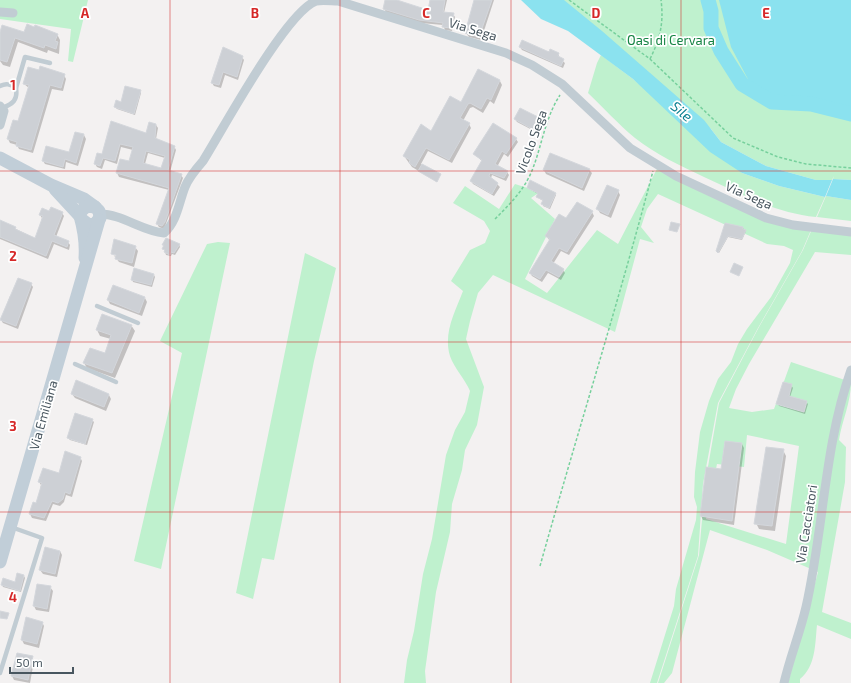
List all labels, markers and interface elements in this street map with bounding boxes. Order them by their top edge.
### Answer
text: A [81,5,90,21]
text: B [251,5,259,21]
text: C [422,5,430,21]
text: D [592,5,601,21]
text: E [762,5,770,21]
street label: Via Sega [447,14,499,44]
park label: Oasi di Cervara [627,32,715,48]
text: 1 [10,77,16,93]
water label: Sile [668,97,697,125]
street label: Vicolo Sega [512,108,550,176]
street label: Via Sega [723,178,775,212]
text: 2 [9,248,17,264]
street label: Via Emiliana [25,378,61,452]
text: 3 [9,418,17,434]
street label: Via Cacciatori [792,483,820,565]
text: 4 [9,589,17,605]
scale bar [10,649,73,675]
text: 50 m [16,655,43,669]

